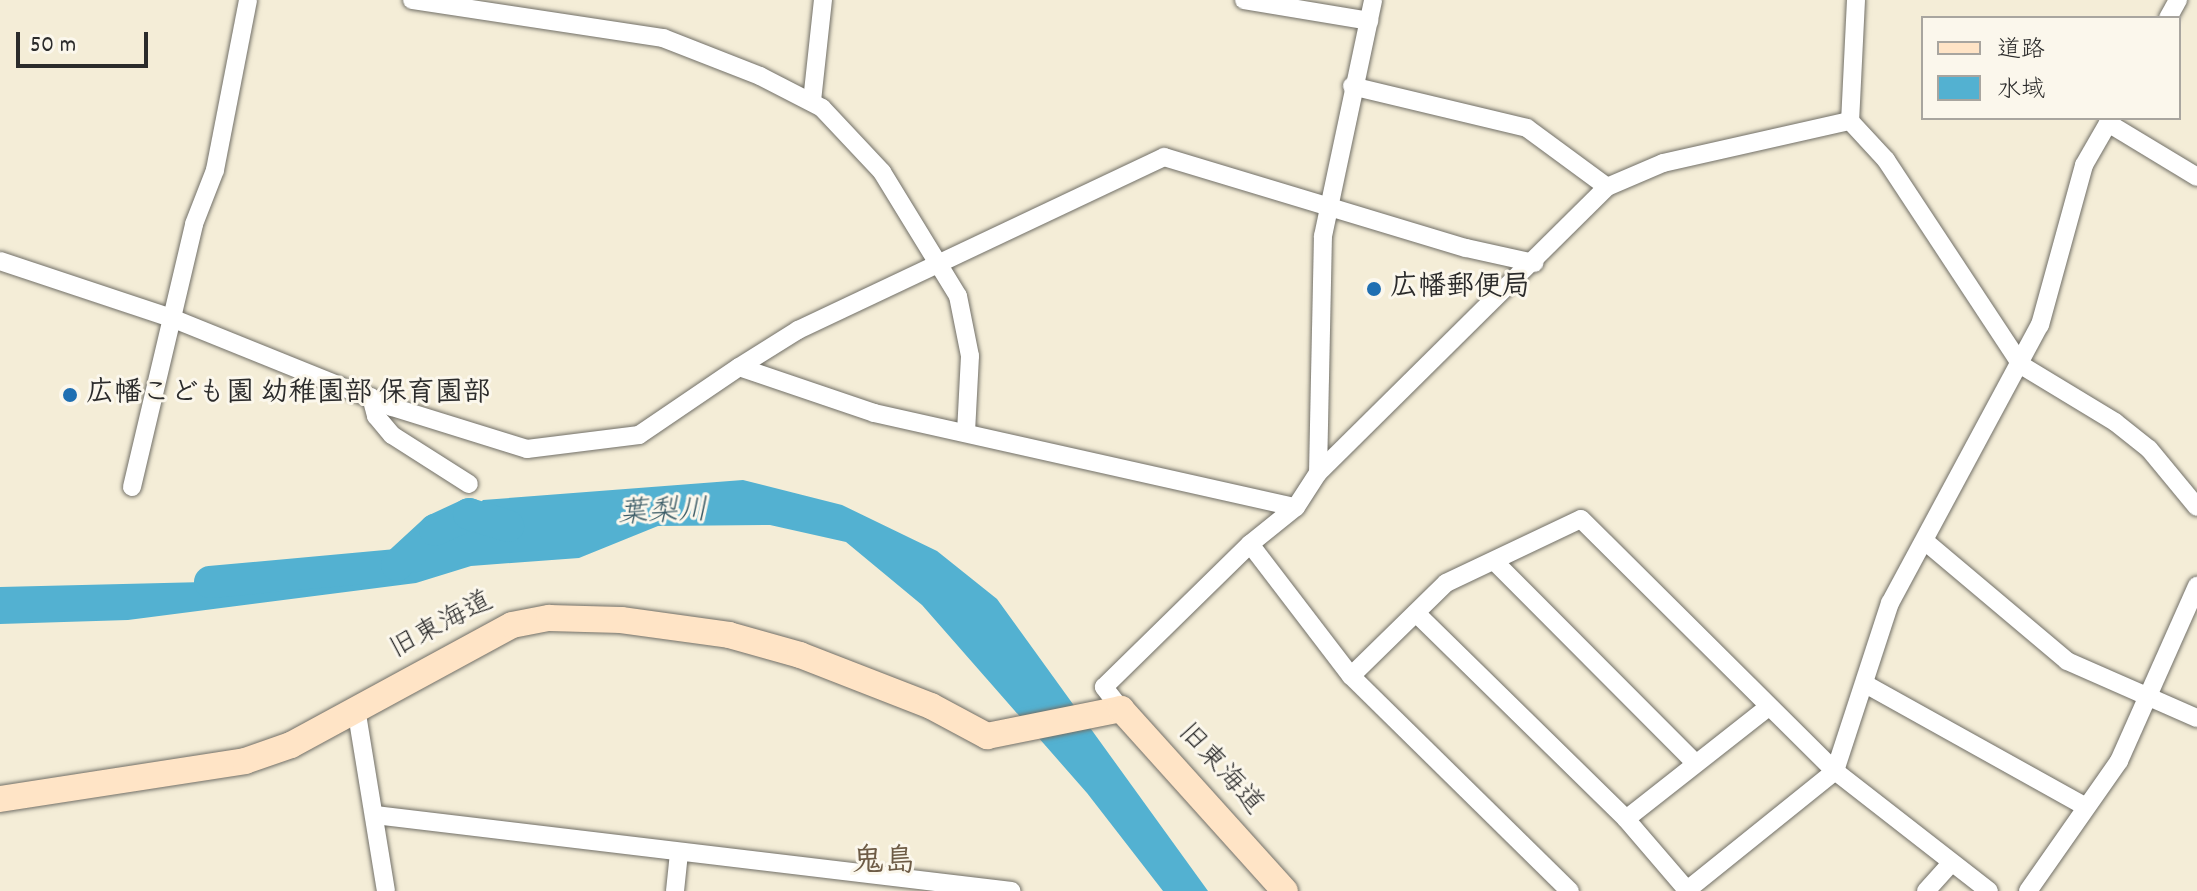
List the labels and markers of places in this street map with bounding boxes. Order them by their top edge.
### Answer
place label: 広幡郵便局 [1390,272,1530,306]
marker: 広幡郵便局 [1365,280,1383,298]
place label: 広幡こども園 幼稚園部 保育園部 [86,378,491,412]
marker: 広幡こども園 幼稚園部 保育園部 [61,386,79,404]

